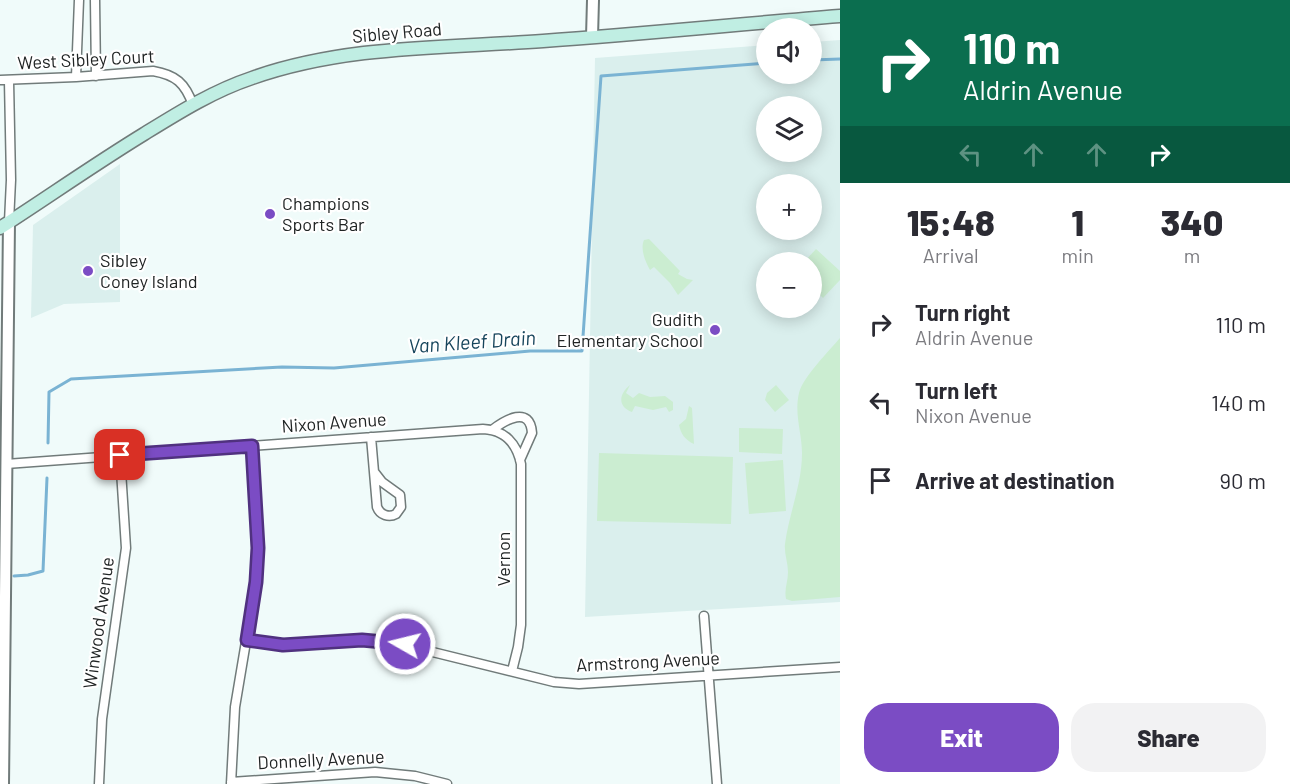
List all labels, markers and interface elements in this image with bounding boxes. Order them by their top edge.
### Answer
street label: Sibley Road [351,17,443,47]
map controls [756,18,822,318]
button: sound [756,18,822,84]
text: 110 m [963,22,1060,72]
icon: right [864,24,942,102]
street label: West Sibley Court [17,44,155,74]
text: Aldrin Avenue [963,73,1123,105]
button: layers [756,96,822,162]
icon: left [954,138,987,171]
icon: ahead [1017,138,1050,171]
icon: ahead [1080,138,1113,171]
icon: right [1143,138,1176,171]
button: + [756,174,822,240]
place label: Champions Sports Bar [282,192,369,235]
text: 15:48 [907,200,995,243]
text: 1 [1071,200,1084,243]
text: 340 [1161,200,1223,243]
marker: Champions Sports Bar [263,207,277,221]
text: Arrival [923,243,979,267]
text: min [1061,243,1094,267]
text: m [1184,243,1200,267]
place label: Sibley Coney Island [100,249,198,292]
button: − [756,252,822,318]
marker: Sibley Coney Island [81,264,95,278]
text: Turn right [915,299,1010,325]
place label: Gudith Elementary School [556,308,703,351]
icon: right [864,308,897,341]
text: 110 m [1216,311,1266,337]
marker: Gudith Elementary School [708,323,722,337]
water label: Van Kleef Drain [407,325,537,357]
text: Aldrin Avenue [915,325,1033,349]
text: Turn left [915,377,998,403]
icon: left [864,386,897,419]
text: 140 m [1211,389,1266,415]
text: Nixon Avenue [915,403,1032,427]
street label: Nixon Avenue [281,407,387,437]
pin [94,429,145,480]
icon: arrive [103,438,136,471]
icon: arrive [864,464,897,497]
text: Arrive at destination [915,467,1114,493]
text: 90 m [1220,467,1266,493]
street label: Vernon [492,532,514,586]
street label: Winwood Avenue [78,556,118,690]
position arrow [373,612,437,676]
street label: Armstrong Avenue [575,646,720,676]
button: Exit [864,703,1059,772]
button: Share [1071,703,1266,772]
street label: Donnelly Avenue [257,745,385,773]

